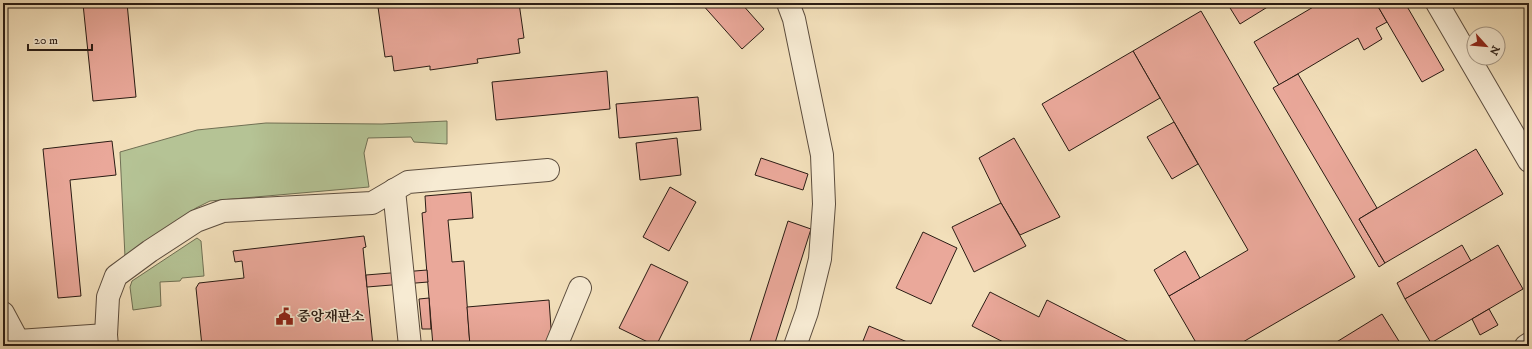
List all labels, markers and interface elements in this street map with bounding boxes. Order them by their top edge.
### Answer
scale bar [28,26,92,52]
north arrow [1466,26,1506,66]
text: 20 m [34,33,58,48]
text: N [1486,43,1502,57]
public building icon: 중앙재판소 [274,307,294,327]
place label: 중앙재판소 [297,308,365,326]

